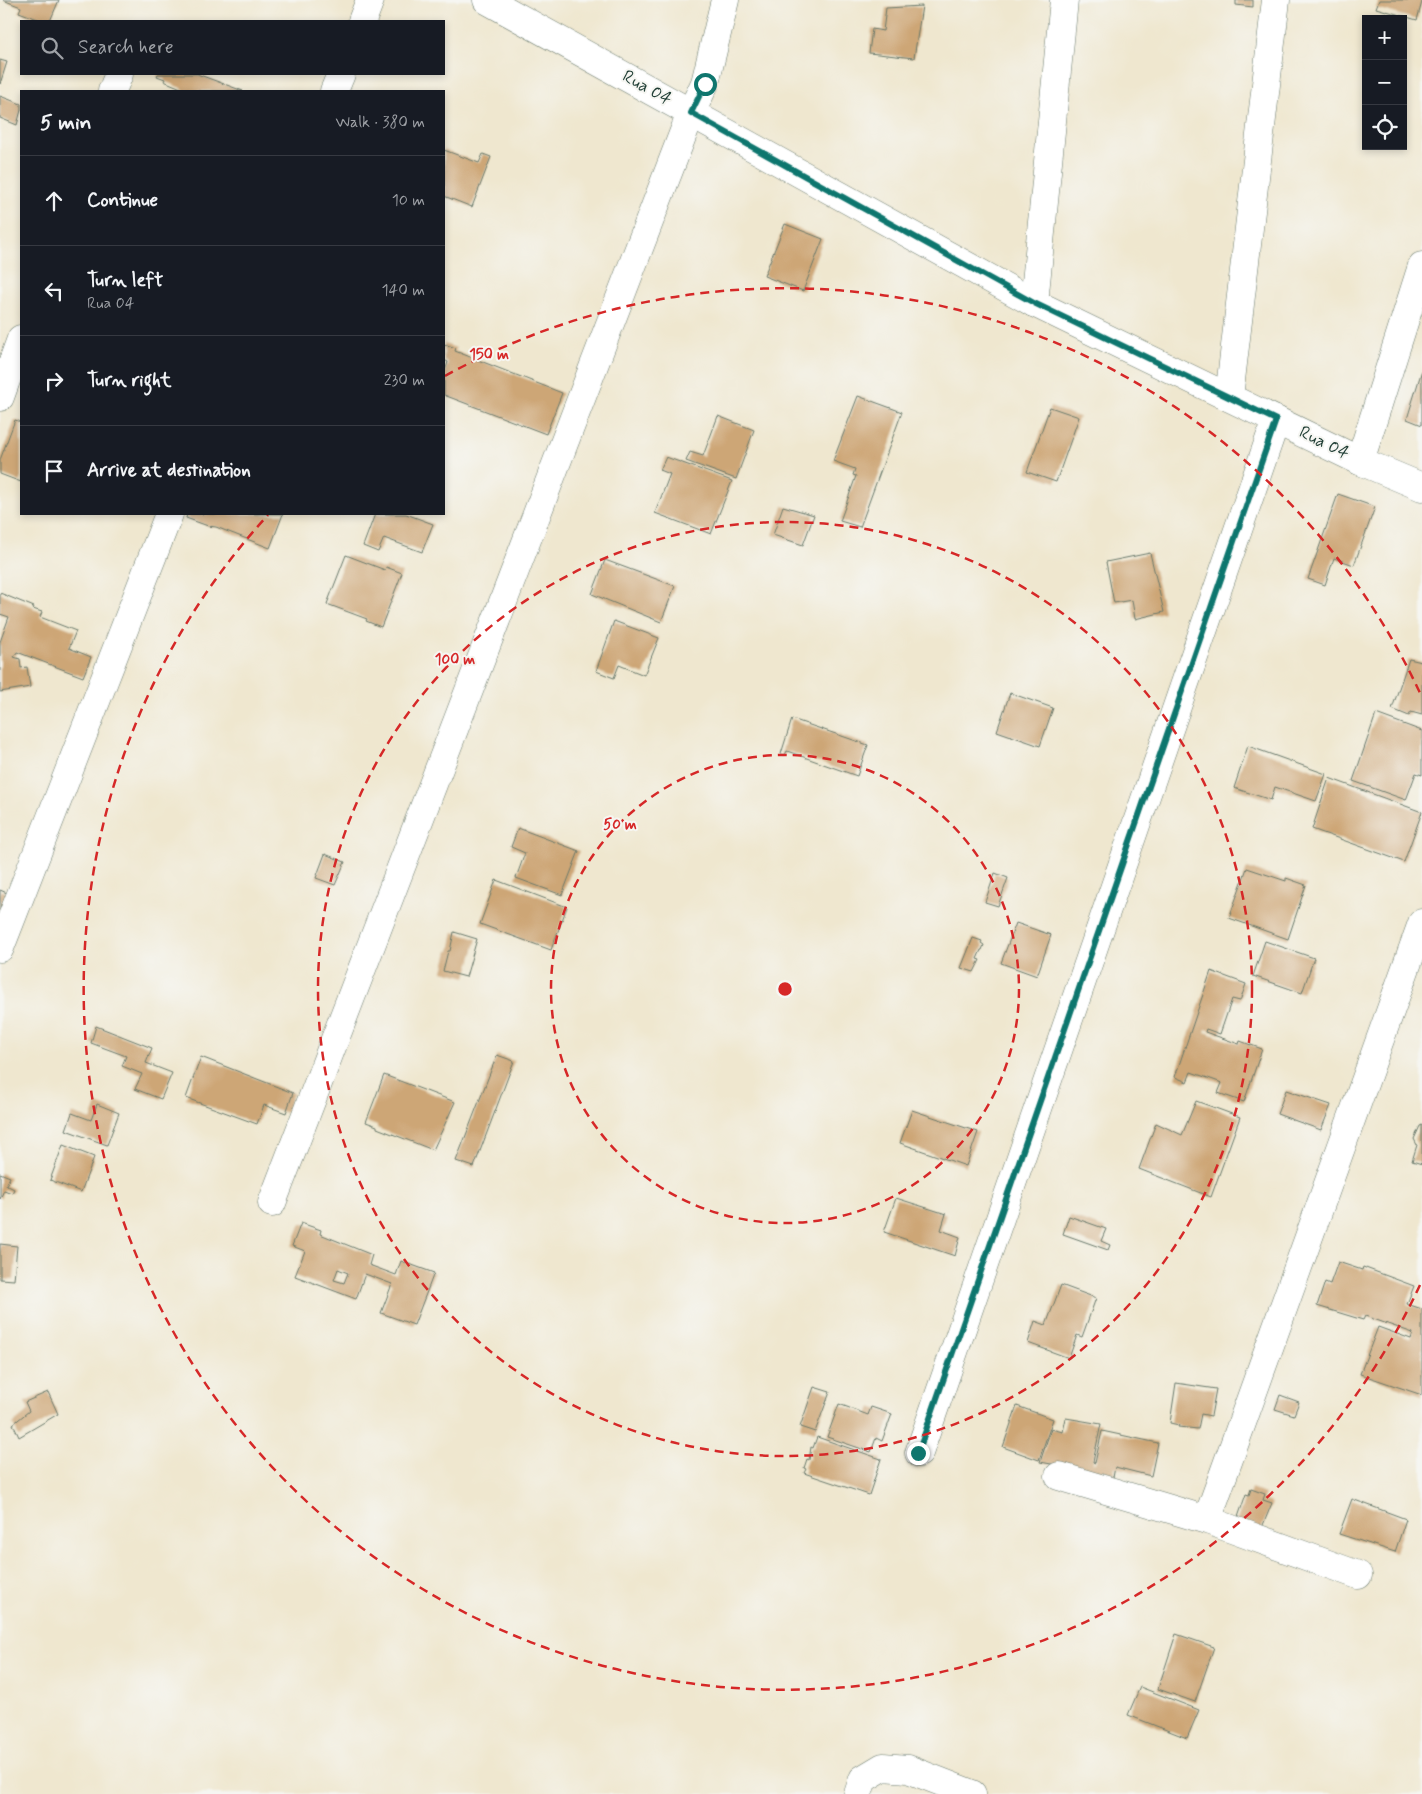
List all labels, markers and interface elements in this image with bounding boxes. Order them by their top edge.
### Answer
map controls [1362,15,1407,150]
button: + [1362,15,1407,60]
search box [20,20,445,75]
icon: search [38,34,66,62]
text: Search here [78,35,174,60]
button: − [1362,60,1407,105]
street label: Rua 04 [618,65,676,111]
route start [694,73,717,96]
button: locate [1362,105,1407,150]
text: 5 min [40,109,92,137]
text: Walk · 380 m [335,112,425,133]
icon: ahead [40,187,68,215]
text: Continue [87,188,158,213]
text: 10 m [392,190,425,211]
text: Turn left [87,268,163,293]
icon: left [40,277,68,305]
text: 140 m [381,280,425,301]
text: Rua 04 [87,293,134,314]
text: 150 m [469,345,509,365]
icon: right [40,367,68,395]
text: Turn right [87,368,171,393]
text: 230 m [384,370,425,391]
street label: Rua 04 [1295,421,1353,465]
icon: arrive [40,457,68,485]
text: Arrive at destination [87,458,251,483]
text: 100 m [435,650,475,670]
text: 50 m [603,815,637,835]
centre of rings [776,980,794,998]
route end [907,1442,930,1465]

